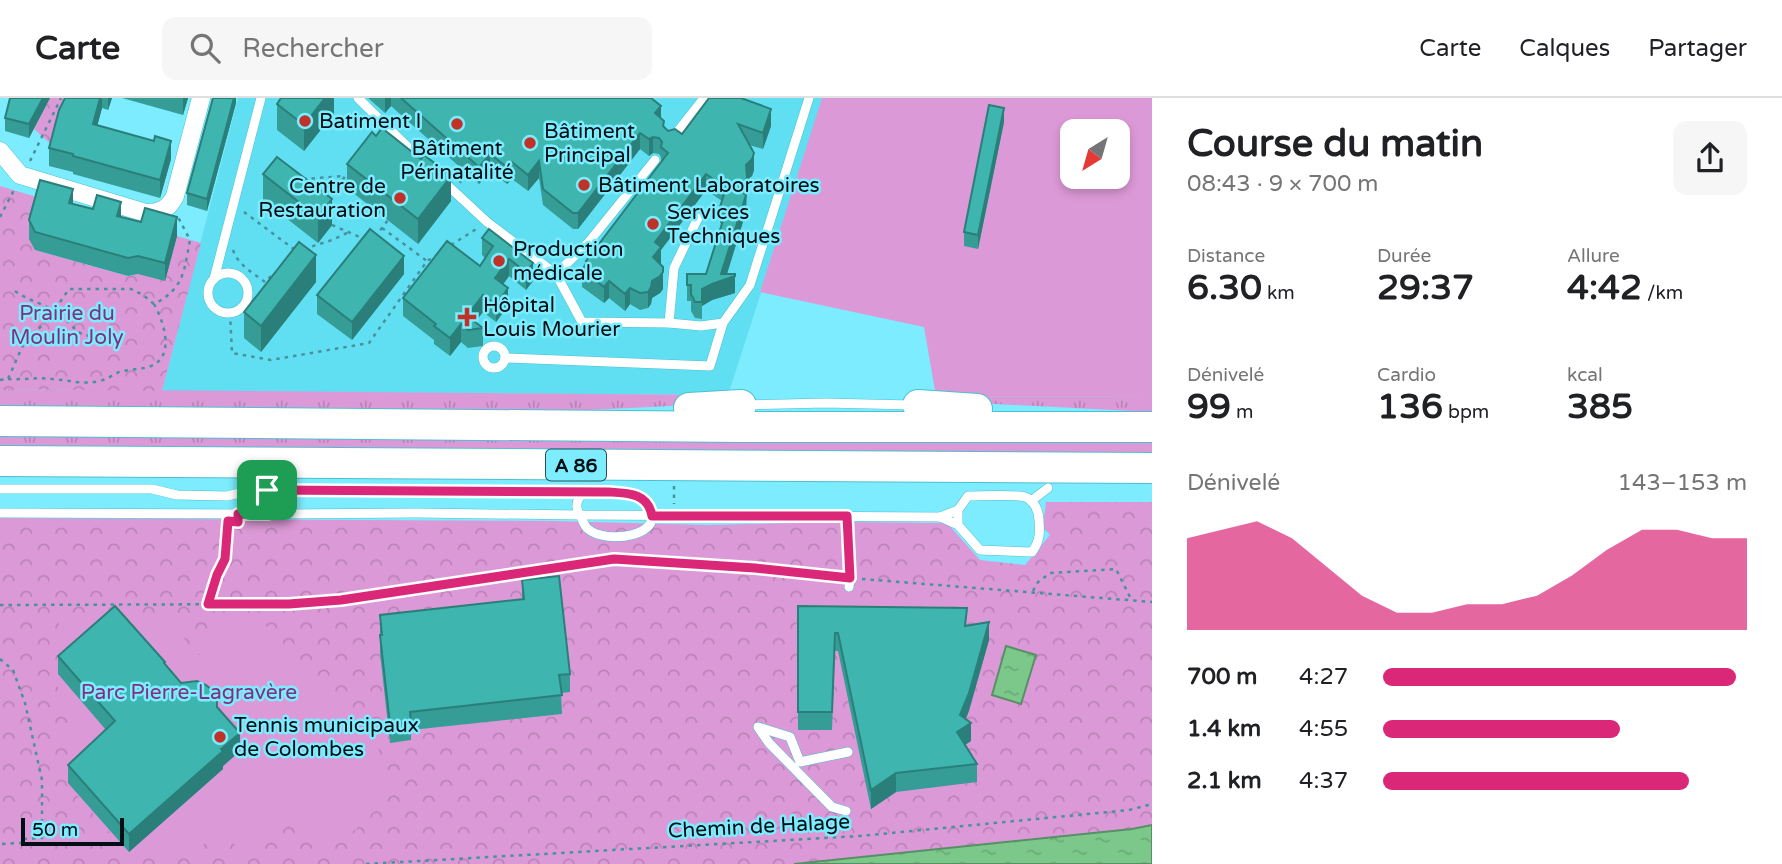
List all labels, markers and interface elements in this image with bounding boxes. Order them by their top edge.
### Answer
search box [162,17,652,80]
text: Carte [35,29,120,68]
icon: search [186,29,224,67]
text: Rechercher [242,33,384,64]
text: Carte [1419,34,1481,63]
text: Calques [1519,34,1610,63]
text: Partager [1648,34,1747,63]
place label: Batiment I [319,109,422,134]
marker: Batiment I [297,113,313,129]
marker: Bâtiment Périnatalité [449,116,465,132]
place label: Bâtiment Principal [544,119,635,168]
north arrow [1060,119,1130,189]
map controls [1060,119,1130,189]
text: Course du matin [1187,121,1483,167]
button: share [1673,121,1747,195]
marker: Bâtiment Principal [522,135,538,151]
place label: Bâtiment Périnatalité [400,136,514,185]
text: 08:43 · 9 × 700 m [1187,170,1378,198]
place label: Bâtiment Laboratoires [598,173,820,198]
place label: Centre de Restauration [258,174,386,223]
marker: Bâtiment Laboratoires [576,177,592,193]
marker: Centre de Restauration [392,190,408,206]
place label: Services Techniques [667,200,780,249]
marker: Services Techniques [645,216,661,232]
place label: Production médicale [513,237,623,286]
text: Distance [1187,245,1265,267]
text: Durée [1377,245,1431,267]
text: Allure [1567,245,1620,267]
marker: Production médicale [491,253,507,269]
text: 6.30 [1187,267,1262,309]
text: 29:37 [1377,267,1474,309]
text: 4:42 [1567,267,1642,309]
text: km [1262,282,1295,304]
text: /km [1642,282,1683,304]
place label: Hôpital Louis Mourier [483,293,620,342]
park label: Prairie du Moulin Joly [10,301,124,350]
marker: Hôpital Louis Mourier [457,307,477,327]
text: Dénivelé [1187,364,1264,386]
text: Cardio [1377,364,1436,386]
text: kcal [1567,364,1603,386]
text: 99 [1187,386,1231,428]
text: 136 [1377,386,1443,428]
text: 385 [1567,386,1633,428]
text: m [1231,401,1253,423]
text: bpm [1443,401,1489,423]
road number: A 86 [546,450,606,480]
pin [237,460,297,520]
text: Dénivelé [1187,469,1280,497]
text: 143–153 m [1618,469,1747,497]
icon: arrive [248,471,286,509]
text: 700 m [1187,663,1257,691]
text: 4:27 [1299,663,1348,691]
park label: Parc Pierre-Lagravère [81,680,297,705]
place label: Tennis municipaux de Colombes [234,713,419,762]
text: 1.4 km [1187,715,1261,743]
text: 4:55 [1299,715,1348,743]
marker: Tennis municipaux de Colombes [212,729,228,745]
text: 2.1 km [1187,767,1262,795]
text: 4:37 [1299,767,1348,795]
street label: Chemin de Halage [667,809,851,844]
scale bar [21,815,124,847]
text: 50 m [32,819,78,841]

